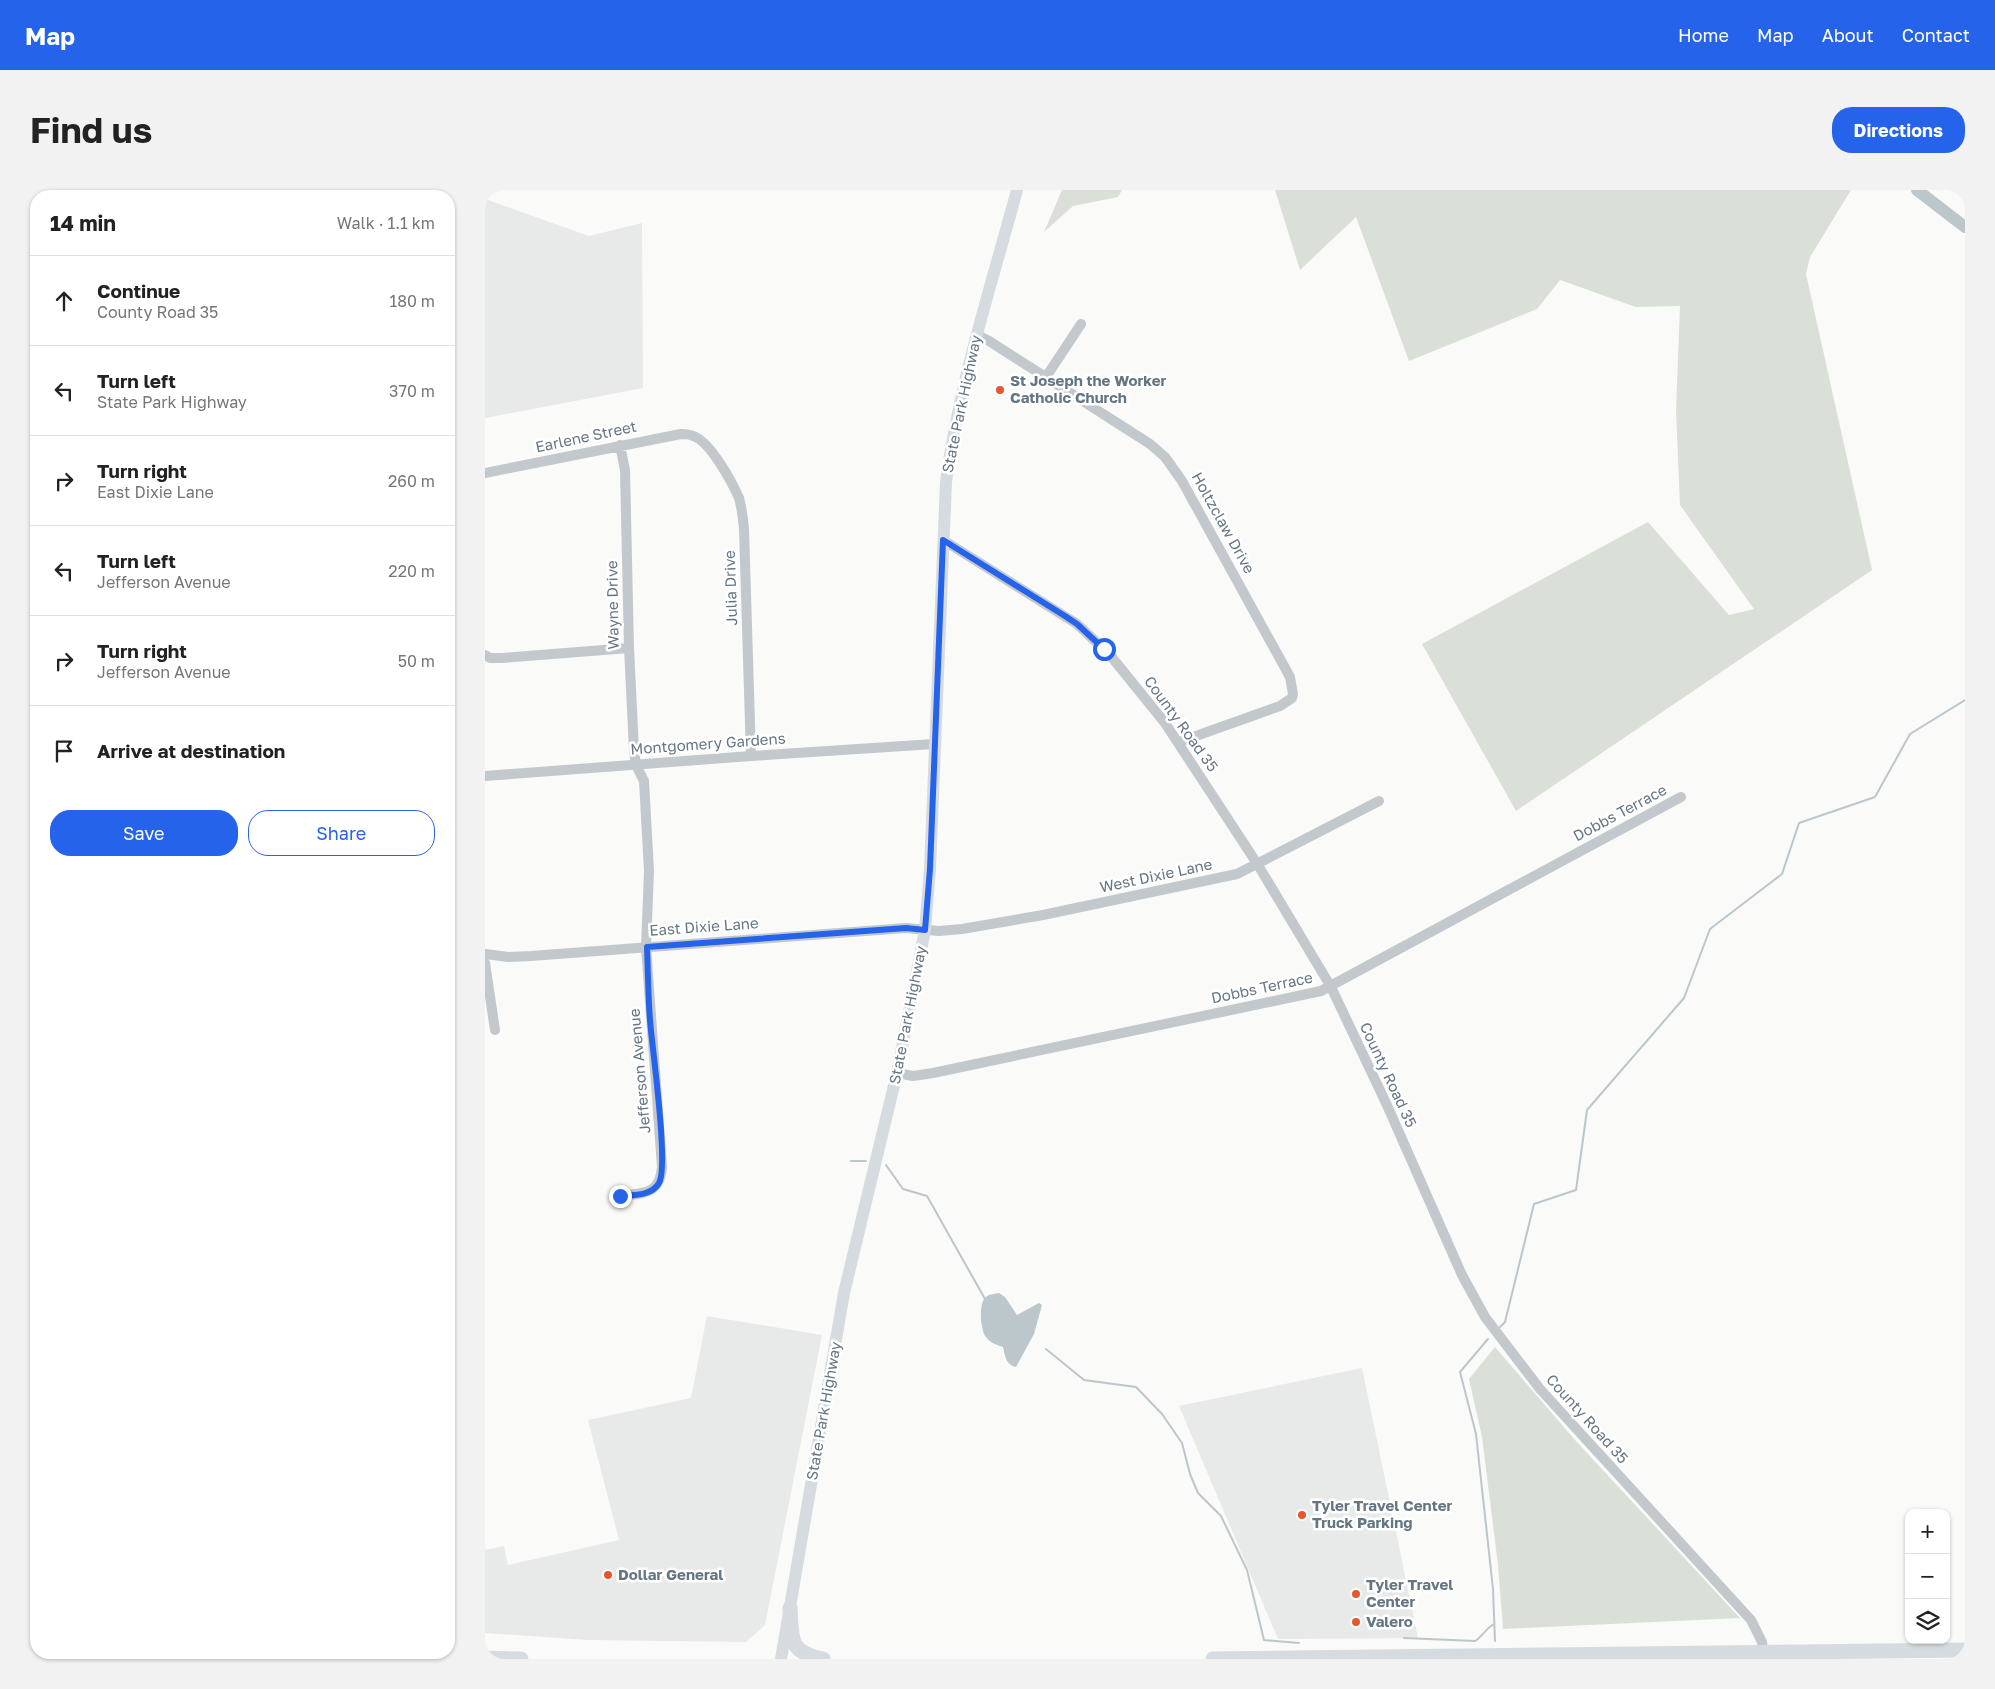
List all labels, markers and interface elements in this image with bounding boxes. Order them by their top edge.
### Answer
text: Map [25,21,75,50]
text: Home [1678,24,1729,46]
text: Map [1757,24,1794,46]
text: About [1822,24,1874,46]
text: Contact [1902,24,1970,46]
button: Directions [1832,107,1965,153]
text: Find us [30,109,152,151]
text: 14 min [50,210,116,236]
text: Walk · 1.1 km [337,213,435,233]
text: Continue [97,279,180,302]
icon: ahead [50,287,78,315]
text: 180 m [389,291,435,311]
text: County Road 35 [97,302,218,322]
street label: State Park Highway [938,333,985,474]
text: Turn left [97,369,176,392]
place label: St Joseph the Worker Catholic Church [1010,371,1167,406]
icon: left [50,377,78,405]
text: 370 m [389,381,435,401]
marker: St Joseph the Worker Catholic Church [994,384,1006,396]
text: State Park Highway [97,392,247,412]
street label: Earlene Street [534,417,638,456]
text: Turn right [97,459,187,482]
icon: right [50,467,78,495]
street label: Holtzclaw Drive [1189,469,1259,577]
text: 260 m [388,471,435,491]
text: East Dixie Lane [97,482,214,502]
text: Turn left [97,549,176,572]
street label: Julia Drive [720,550,740,626]
icon: left [50,557,78,585]
street label: Wayne Drive [602,560,622,650]
text: 220 m [388,561,435,581]
text: Jefferson Avenue [97,572,231,592]
route start [1093,638,1116,661]
text: Turn right [97,639,187,662]
icon: right [50,647,78,675]
text: 50 m [398,651,435,671]
text: Jefferson Avenue [97,662,231,682]
street label: County Road 35 [1141,672,1223,775]
street label: Montgomery Gardens [630,729,786,757]
icon: arrive [50,737,78,765]
text: Arrive at destination [97,739,285,762]
street label: Dobbs Terrace [1570,780,1670,844]
button: Save [50,810,238,856]
button: Share [248,810,435,856]
street label: West Dixie Lane [1098,854,1214,896]
street label: East Dixie Lane [649,913,759,939]
street label: State Park Highway [885,944,929,1085]
street label: Dobbs Terrace [1209,967,1314,1007]
street label: Jefferson Avenue [625,1008,653,1134]
street label: County Road 35 [1357,1019,1421,1130]
route end [609,1185,632,1208]
street label: State Park Highway [802,1340,844,1482]
street label: County Road 35 [1543,1370,1632,1467]
place label: Tyler Travel Center Truck Parking [1312,1496,1453,1531]
marker: Tyler Travel Center Truck Parking [1296,1509,1308,1521]
map controls [1905,1509,1950,1644]
button: + [1905,1509,1950,1554]
button: − [1905,1554,1950,1599]
place label: Dollar General [618,1565,723,1583]
marker: Dollar General [602,1569,614,1581]
place label: Tyler Travel Center [1366,1575,1453,1610]
marker: Tyler Travel Center [1350,1588,1362,1600]
button: layers [1905,1599,1950,1644]
place label: Valero [1366,1612,1413,1630]
marker: Valero [1350,1616,1362,1628]

